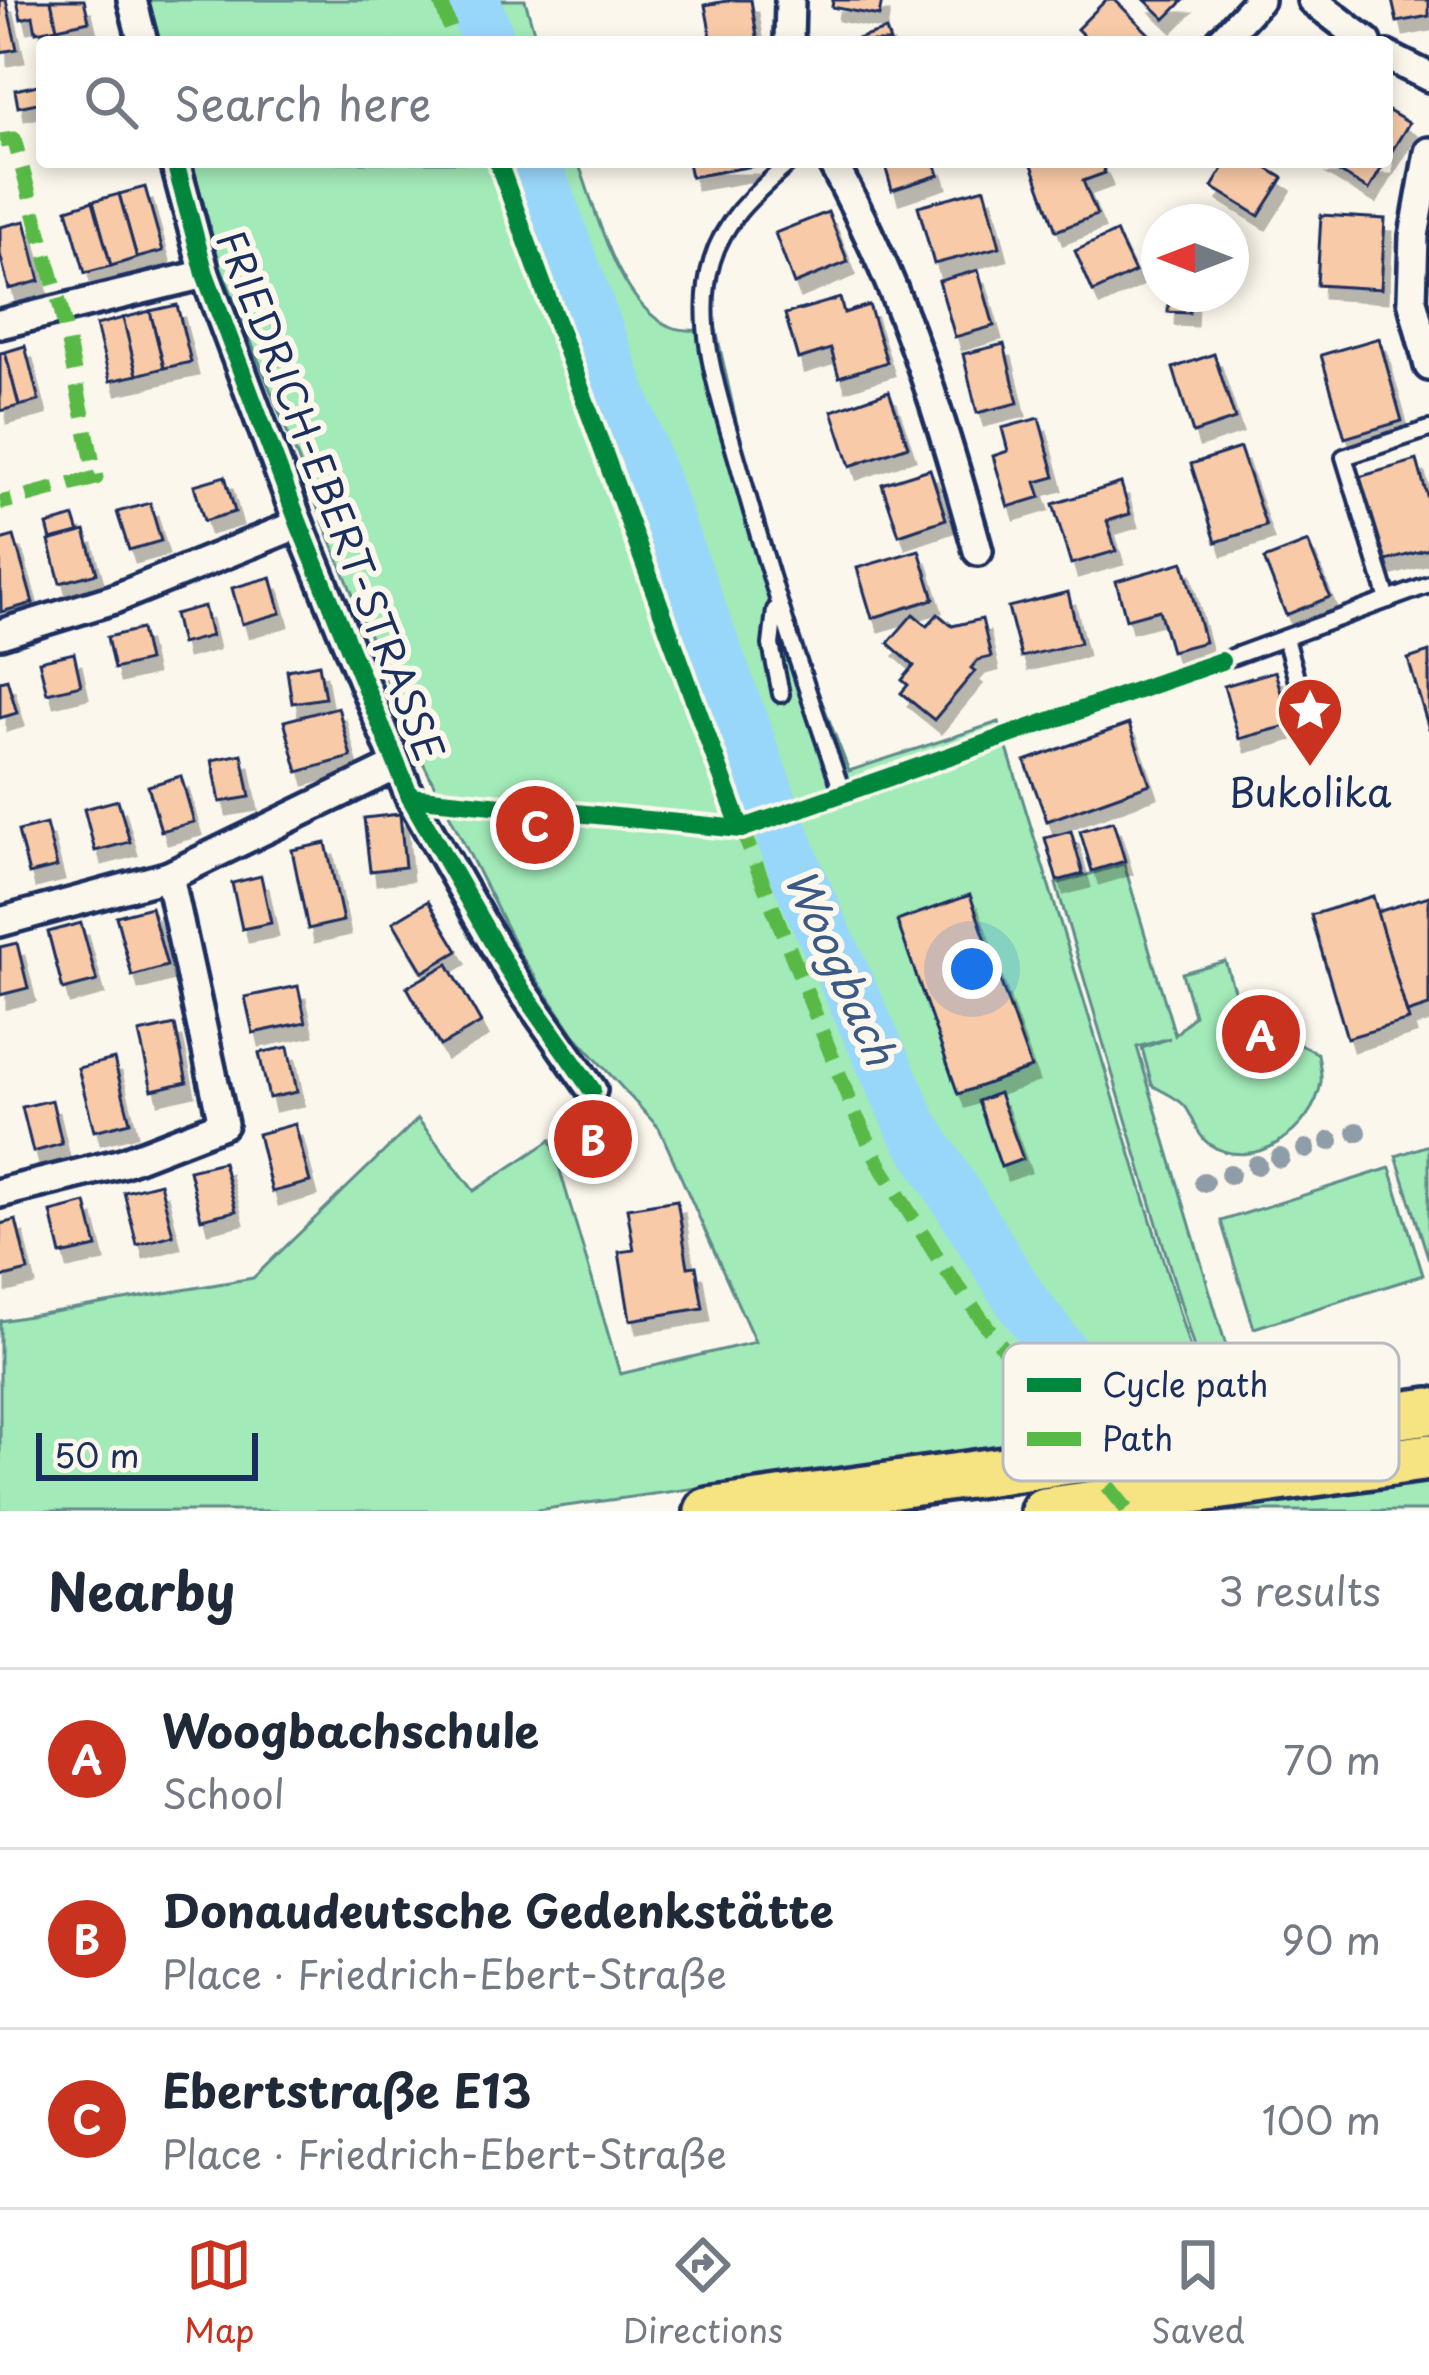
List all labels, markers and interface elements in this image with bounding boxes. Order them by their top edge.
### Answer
search box [36,36,1393,168]
text: Search here [174,68,431,136]
icon: search [78,69,144,135]
north arrow [1141,204,1249,312]
street label: FRIEDRICH-EBERT-STRASSE [204,221,461,769]
place icon: Bukolika [1275,675,1345,769]
place label: Bukolika [1228,761,1392,820]
pin: C [496,780,574,870]
water label: Woogbach [771,858,914,1076]
your location [942,939,1002,999]
pin: A [1222,989,1300,1079]
pin: B [554,1094,632,1184]
legend [1003,1343,1399,1481]
text: Cycle path [1102,1358,1268,1408]
text: Path [1102,1412,1173,1462]
scale bar [36,1427,258,1480]
text: 50 m [54,1429,140,1479]
text: Nearby [48,1551,235,1628]
text: 3 results [1218,1560,1381,1619]
text: Woogbachschule [162,1695,539,1763]
text: A [72,1729,102,1788]
text: 70 m [1283,1729,1381,1788]
text: School [162,1763,285,1822]
text: Donaudeutsche Gedenkstätte [162,1875,834,1943]
text: B [74,1909,100,1968]
text: 90 m [1281,1909,1381,1968]
text: Place · Friedrich-Ebert-Straße [162,1943,727,2002]
text: Ebertstraße E13 [162,2055,531,2123]
text: C [72,2089,102,2148]
text: 100 m [1262,2089,1381,2148]
text: Place · Friedrich-Ebert-Straße [162,2123,727,2182]
tab: Map [184,2232,255,2354]
tab: Directions [623,2232,783,2354]
tab: Saved [1151,2232,1245,2354]

